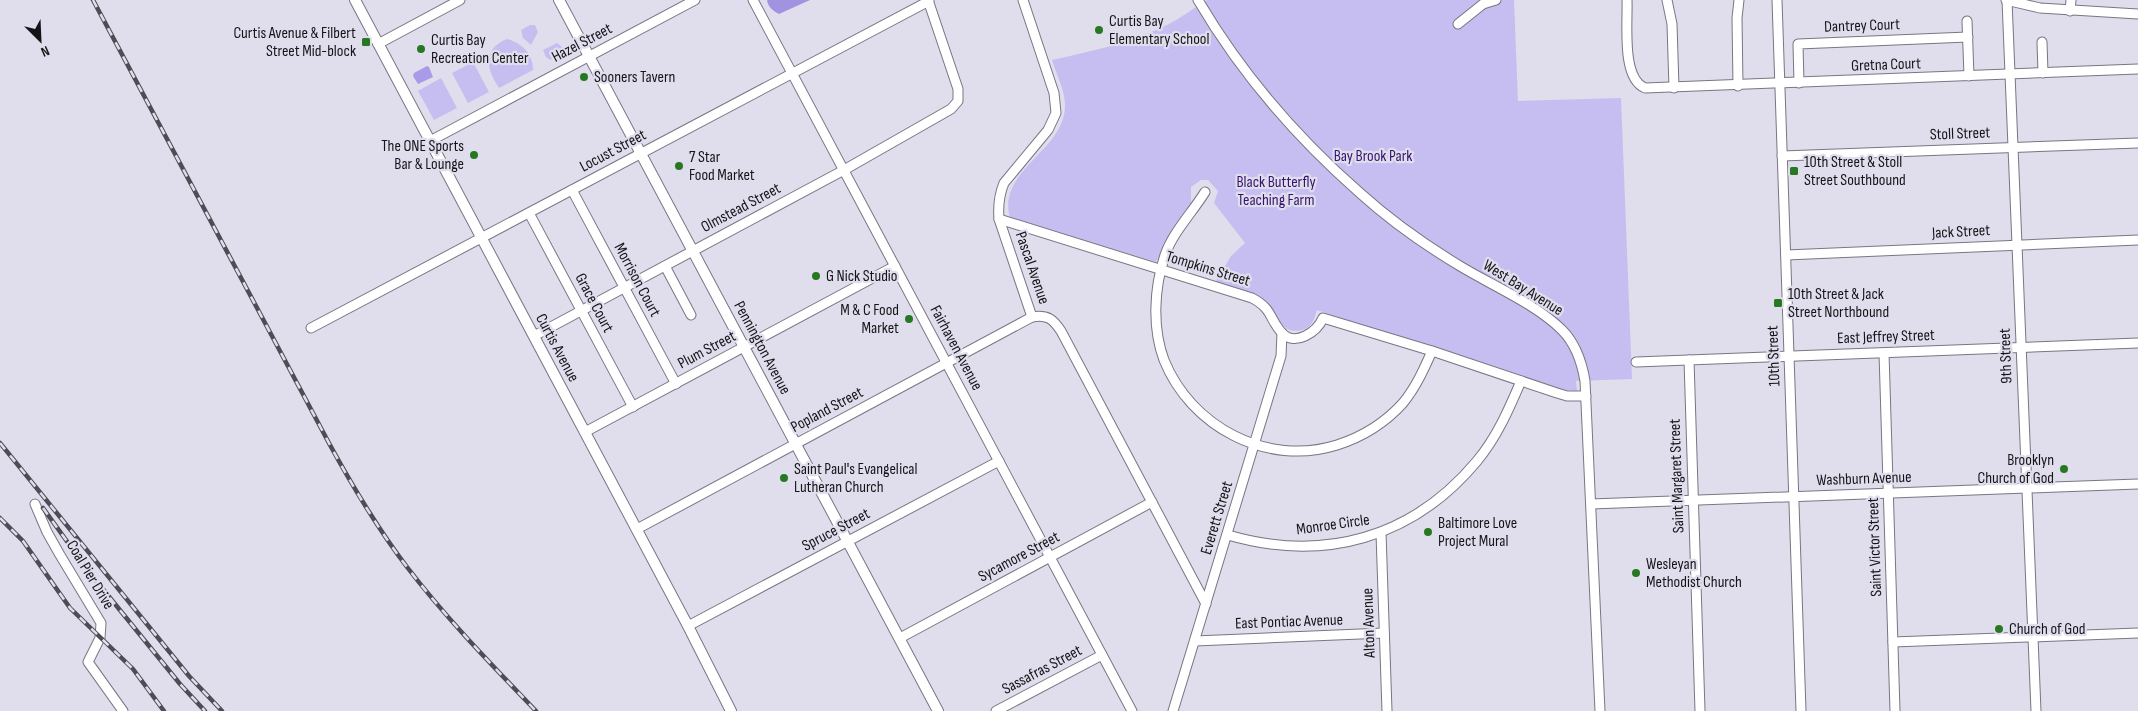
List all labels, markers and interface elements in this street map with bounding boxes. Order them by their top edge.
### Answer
place label: Curtis Bay Elementary School [1109,12,1209,49]
north arrow [15,15,65,65]
street label: Dantrey Court [1824,15,1900,37]
street label: Hazel Street [549,19,615,67]
place label: Curtis Avenue & Filbert Street Mid-block [233,24,356,61]
marker: Curtis Bay Elementary School [1093,24,1105,36]
place label: Curtis Bay Recreation Center [431,31,529,68]
marker: Curtis Avenue & Filbert Street Mid-block [360,36,372,48]
text: N [38,42,52,61]
marker: Curtis Bay Recreation Center [415,43,427,55]
street label: Gretna Court [1851,54,1921,76]
place label: Sooners Tavern [594,68,675,87]
marker: Sooners Tavern [578,71,590,83]
street label: Stoll Street [1929,123,1991,145]
street label: Locust Street [577,126,650,176]
place label: The ONE Sports Bar & Lounge [381,137,464,174]
park label: Bay Brook Park [1334,147,1412,166]
place label: 7 Star Food Market [689,148,755,185]
marker: The ONE Sports Bar & Lounge [468,149,480,161]
place label: 10th Street & Stoll Street Southbound [1804,153,1906,190]
marker: 7 Star Food Market [673,160,685,172]
marker: 10th Street & Stoll Street Southbound [1788,165,1800,177]
park label: Black Butterfly Teaching Farm [1236,173,1316,210]
street label: Olmstead Street [698,179,784,237]
street label: Jack Street [1930,221,1991,243]
street label: Pascal Avenue [1011,229,1053,307]
street label: Morrison Court [610,240,664,320]
street label: Tompkins Street [1164,247,1252,291]
street label: West Bay Avenue [1479,256,1567,320]
place label: G Nick Studio [826,267,897,286]
street label: Grace Court [570,270,618,336]
marker: G Nick Studio [810,270,822,282]
place label: 10th Street & Jack Street Northbound [1788,285,1889,322]
marker: 10th Street & Jack Street Northbound [1772,297,1784,309]
street label: Pennington Avenue [729,298,795,398]
place label: M & C Food Market [840,301,899,338]
street label: Fairhaven Avenue [926,302,986,394]
street label: Curtis Avenue [531,311,583,385]
marker: M & C Food Market [903,313,915,325]
street label: 10th Street [1763,325,1785,387]
street label: East Jeffrey Street [1837,326,1935,348]
street label: Plum Street [675,327,739,373]
street label: 9th Street [1996,328,2016,384]
street label: Popland Street [788,383,866,437]
street label: Saint Margaret Street [1666,418,1688,534]
place label: Brooklyn Church of God [1977,451,2054,488]
place label: Saint Paul's Evangelical Lutheran Church [794,460,917,497]
marker: Brooklyn Church of God [2058,463,2070,475]
street label: Washburn Avenue [1816,468,1912,490]
marker: Saint Paul's Evangelical Lutheran Church [778,472,790,484]
street label: Everett Street [1197,479,1237,557]
street label: Saint Victor Street [1864,497,1886,597]
street label: Spruce Street [799,504,873,556]
street label: Monroe Circle [1295,510,1371,540]
place label: Baltimore Love Project Mural [1438,514,1517,551]
marker: Baltimore Love Project Mural [1422,526,1434,538]
street label: Sycamore Street [975,528,1063,586]
street label: Coal Pier Drive [62,537,118,613]
place label: Wesleyan Methodist Church [1646,555,1742,592]
marker: Wesleyan Methodist Church [1630,567,1642,579]
street label: Alton Avenue [1358,588,1380,659]
street label: East Pontiac Avenue [1235,611,1343,633]
place label: Church of God [2009,620,2086,639]
marker: Church of God [1993,623,2005,635]
street label: Sassafras Street [999,641,1085,699]

